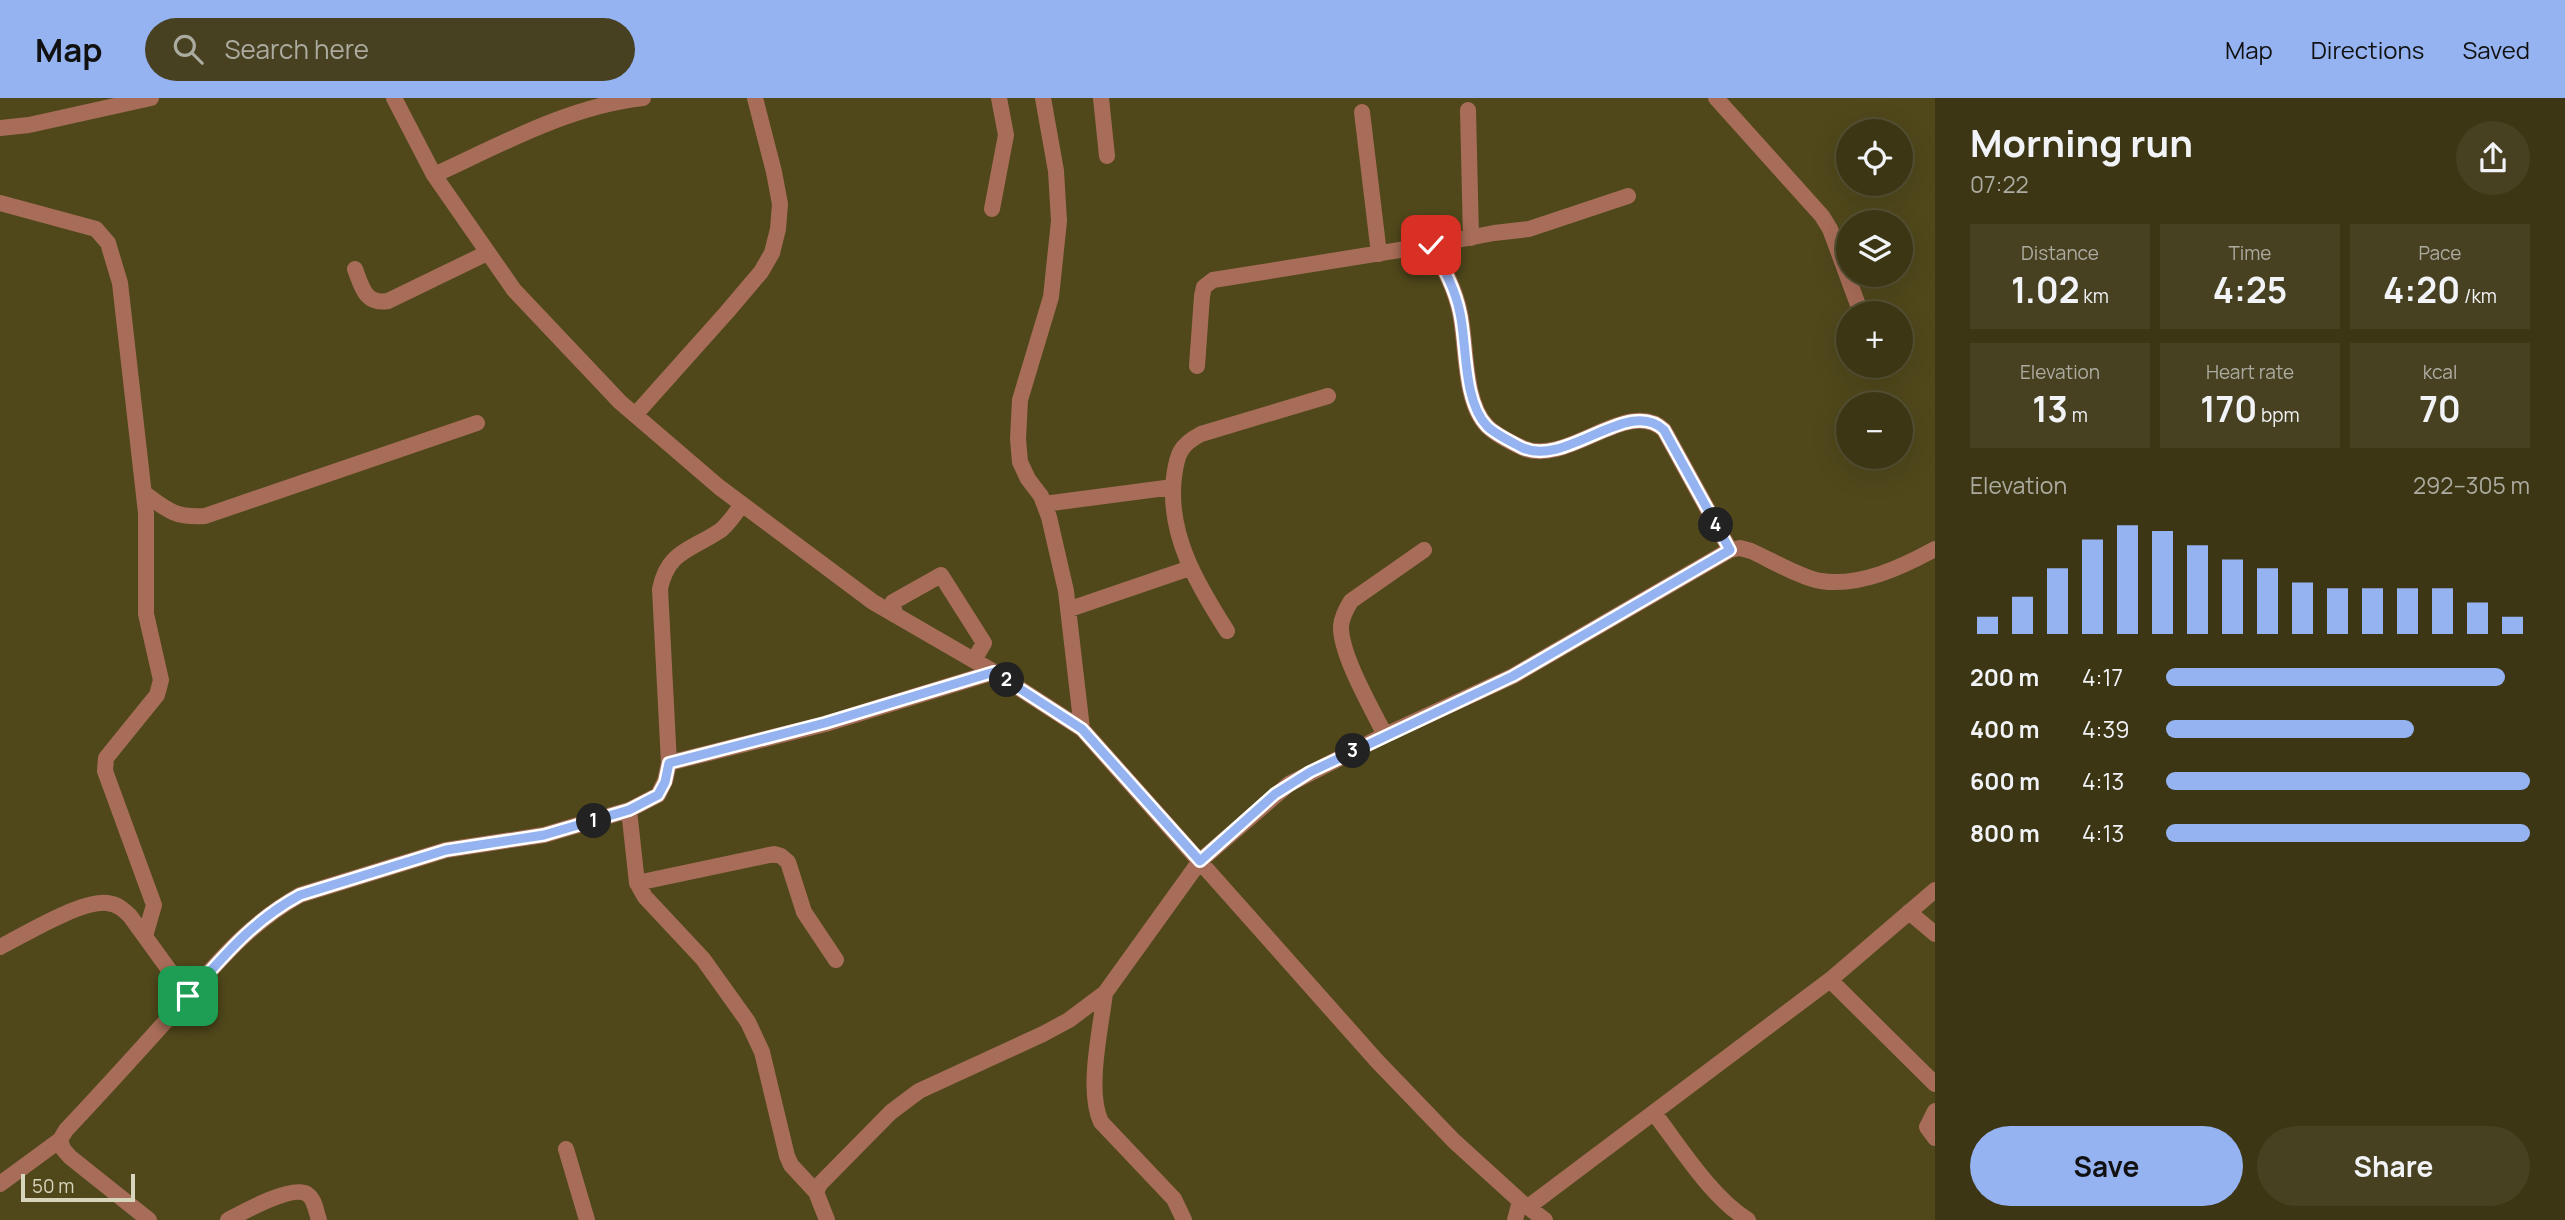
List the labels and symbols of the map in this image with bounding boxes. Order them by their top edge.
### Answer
pin [1401,215,1461,275]
pin: 4 [1698,508,1734,542]
pin: 2 [990,662,1024,698]
pin: 3 [1336,734,1370,768]
pin: 1 [576,804,612,838]
pin [158,966,218,1026]
scale bar [21,1171,135,1203]

